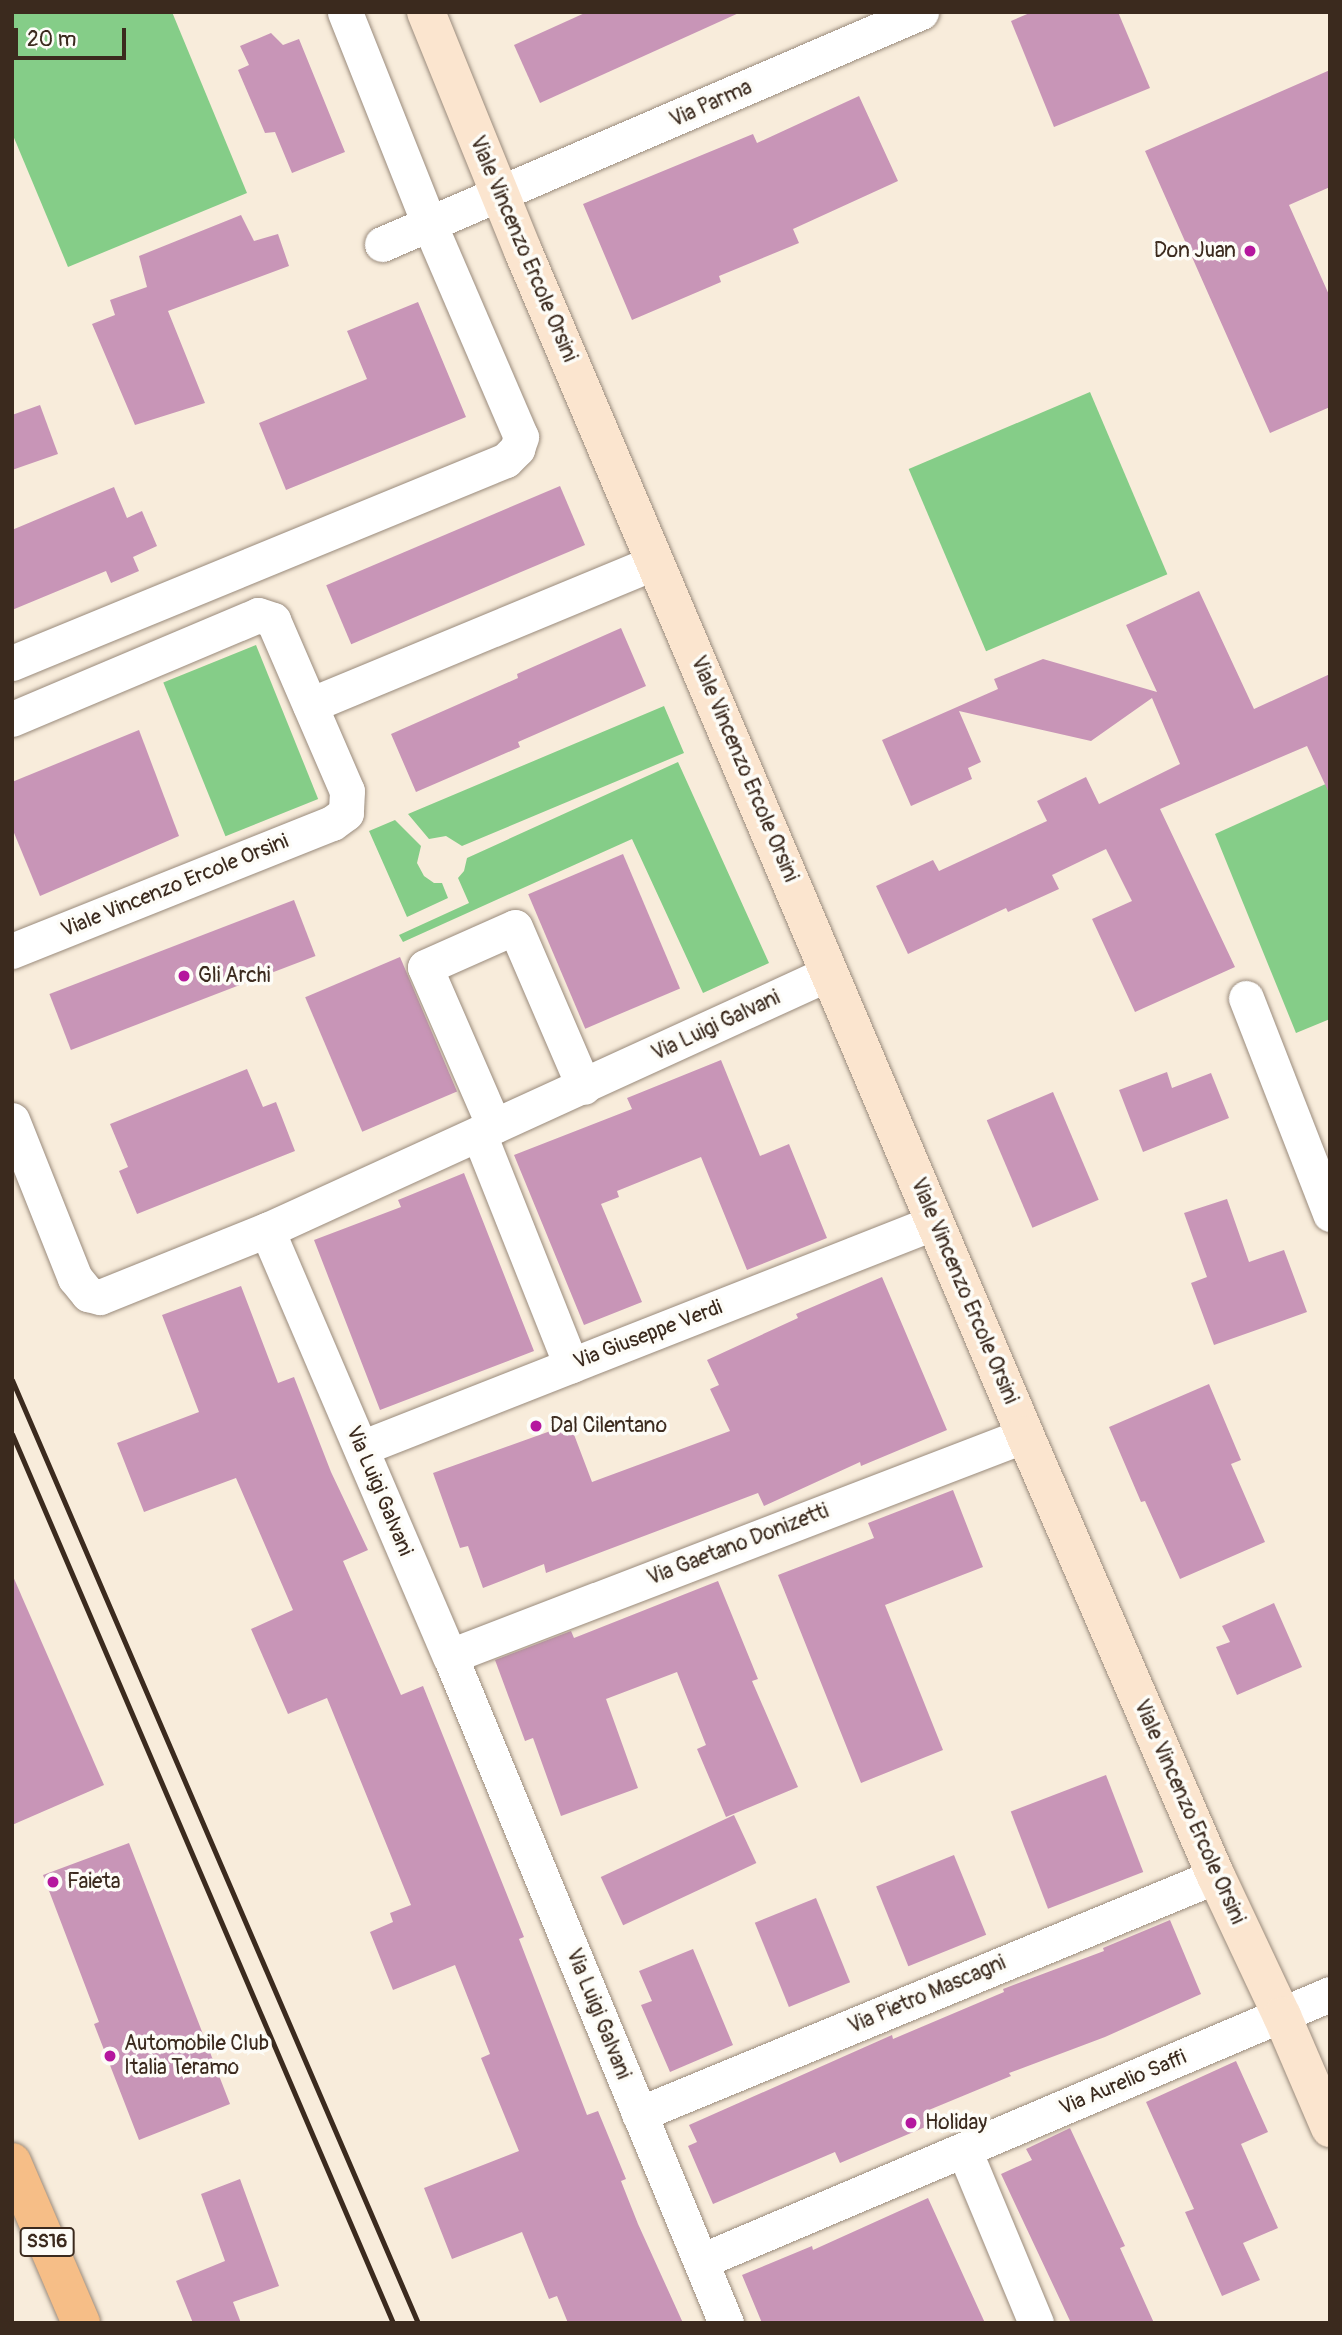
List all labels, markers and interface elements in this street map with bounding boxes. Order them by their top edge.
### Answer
scale bar [18,14,130,58]
text: 20 m [27,26,76,53]
street label: Via Parma [666,75,756,133]
street label: Viale Vincenzo Ercole Orsini [464,132,582,366]
place label: Don Juan [1154,238,1236,264]
marker: Don Juan [1242,243,1258,259]
street label: Viale Vincenzo Ercole Orsini [685,652,803,886]
street label: Viale Vincenzo Ercole Orsini [58,829,292,943]
place label: Gli Archi [198,963,271,989]
marker: Gli Archi [176,968,192,984]
street label: Via Luigi Galvani [648,985,784,1067]
street label: Viale Vincenzo Ercole Orsini [905,1174,1023,1408]
street label: Via Giuseppe Verdi [570,1295,726,1375]
place label: Dal Cilentano [550,1413,667,1439]
marker: Dal Cilentano [528,1418,544,1434]
street label: Via Luigi Galvani [340,1422,418,1560]
street label: Via Gaetano Donizetti [644,1499,832,1591]
street label: Viale Vincenzo Ercole Orsini [1128,1696,1250,1928]
place label: Faieta [67,1869,120,1895]
marker: Faieta [45,1874,61,1890]
street label: Via Luigi Galvani [560,1945,636,2083]
street label: Via Pietro Mascagni [844,1950,1010,2040]
place label: Automobile Club Italia Teramo [124,2031,269,2081]
street label: Via Aurelio Saffi [1056,2045,1190,2121]
marker: Automobile Club Italia Teramo [102,2048,118,2064]
place label: Holiday [925,2110,987,2136]
marker: Holiday [903,2115,919,2131]
road number: SS16 [19,2226,75,2258]

